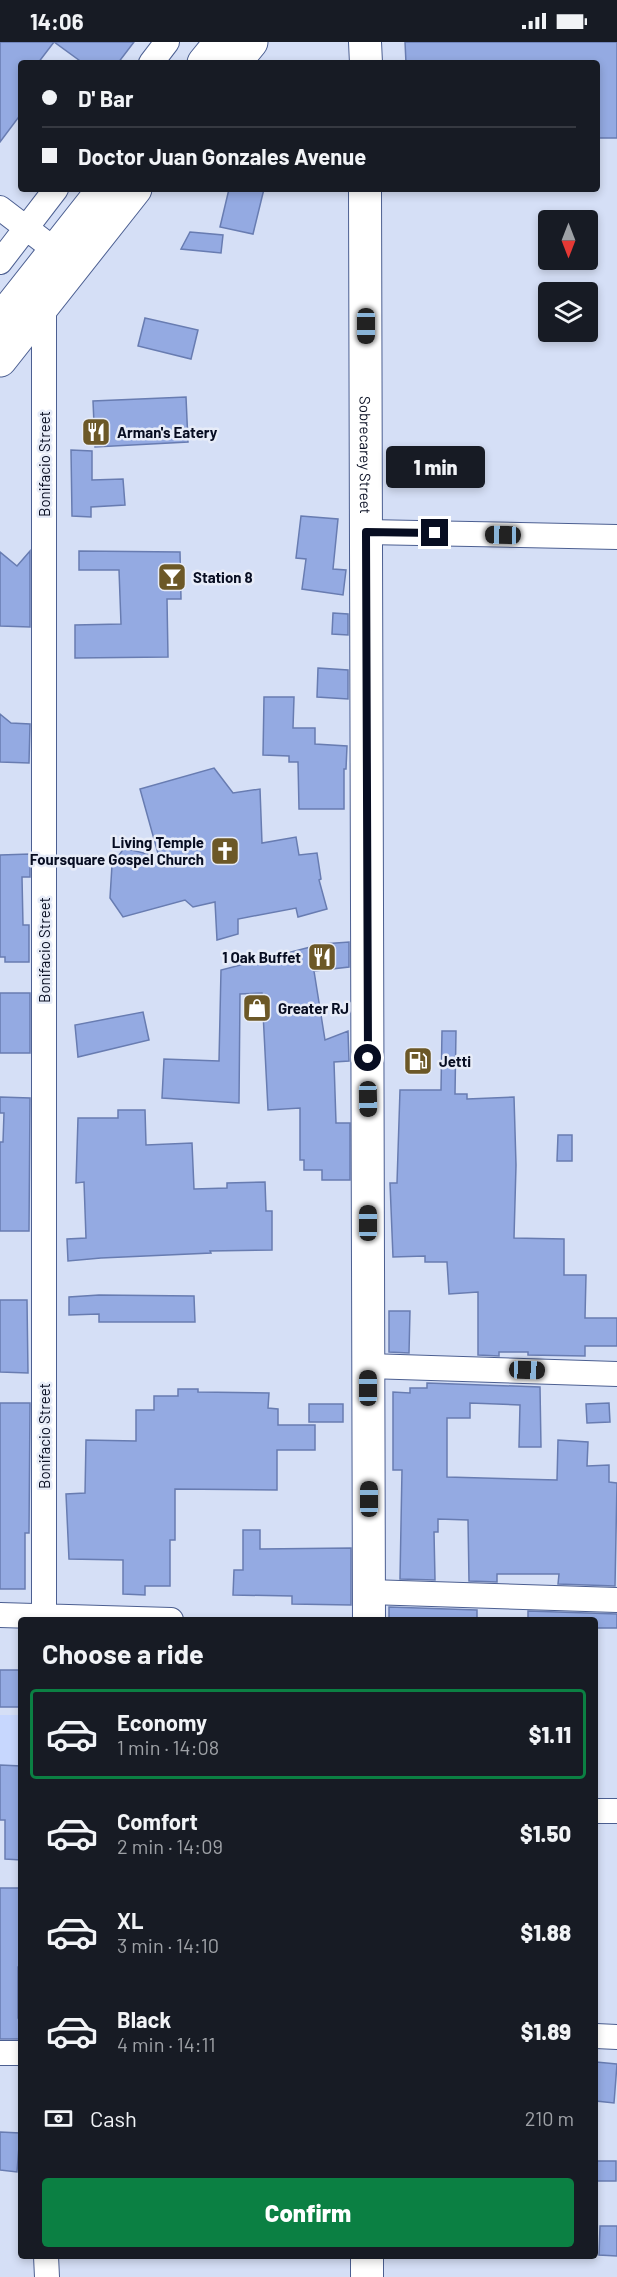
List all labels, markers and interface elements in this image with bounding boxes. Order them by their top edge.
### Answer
text: 14:06 [30,8,83,34]
text: D' Bar [78,85,133,111]
text: Doctor Juan Gonzales Avenue [78,143,366,169]
north arrow [538,210,598,270]
map controls [538,210,598,342]
button: layers [538,282,598,342]
car [357,308,375,344]
street label: Sobrecarey Street [357,396,375,514]
street label: Bonifacio Street [35,411,53,517]
restaurant icon: Arman's Eatery [80,416,112,448]
place label: Arman's Eatery [117,423,218,441]
callout: 1 min [386,446,484,488]
text: 1 min [414,455,457,479]
route end [421,519,448,546]
car [485,526,521,544]
bar icon: Station 8 [156,561,188,593]
place label: Station 8 [193,568,253,586]
place label: Living Temple Foursquare Gospel Church [30,833,204,868]
church icon: Living Temple Foursquare Gospel Church [209,835,241,867]
street label: Bonifacio Street [35,897,53,1003]
restaurant icon: 1 Oak Buffet [306,941,338,973]
place label: 1 Oak Buffet [222,948,301,966]
shop icon: Greater RJ [241,992,273,1024]
place label: Greater RJ [278,999,349,1017]
route start [354,1044,381,1071]
fuel station icon: Jetti [402,1045,434,1077]
place label: Jetti [439,1052,471,1070]
car [359,1081,377,1117]
car [359,1205,377,1241]
car [509,1360,545,1380]
car [359,1370,377,1406]
street label: Bonifacio Street [35,1383,53,1489]
car [360,1481,378,1517]
text: Choose a ride [42,1637,204,1669]
icon: car [45,1707,99,1761]
text: Economy [117,1709,207,1735]
text: $1.11 [529,1721,571,1747]
text: 1 min · 14:08 [117,1735,219,1759]
icon: car [45,1806,99,1860]
text: Comfort [117,1808,198,1834]
text: $1.50 [520,1820,571,1846]
text: 2 min · 14:09 [117,1834,223,1858]
icon: car [45,1905,99,1959]
text: XL [117,1907,143,1933]
text: $1.88 [520,1919,571,1945]
text: 3 min · 14:10 [117,1933,219,1957]
icon: car [45,2004,99,2058]
text: Black [117,2006,171,2032]
text: $1.89 [521,2018,571,2044]
text: 4 min · 14:11 [117,2032,216,2056]
icon: cash [42,2102,75,2135]
text: Cash [90,2105,137,2131]
text: 210 m [525,2106,574,2130]
button: Confirm [42,2178,574,2247]

